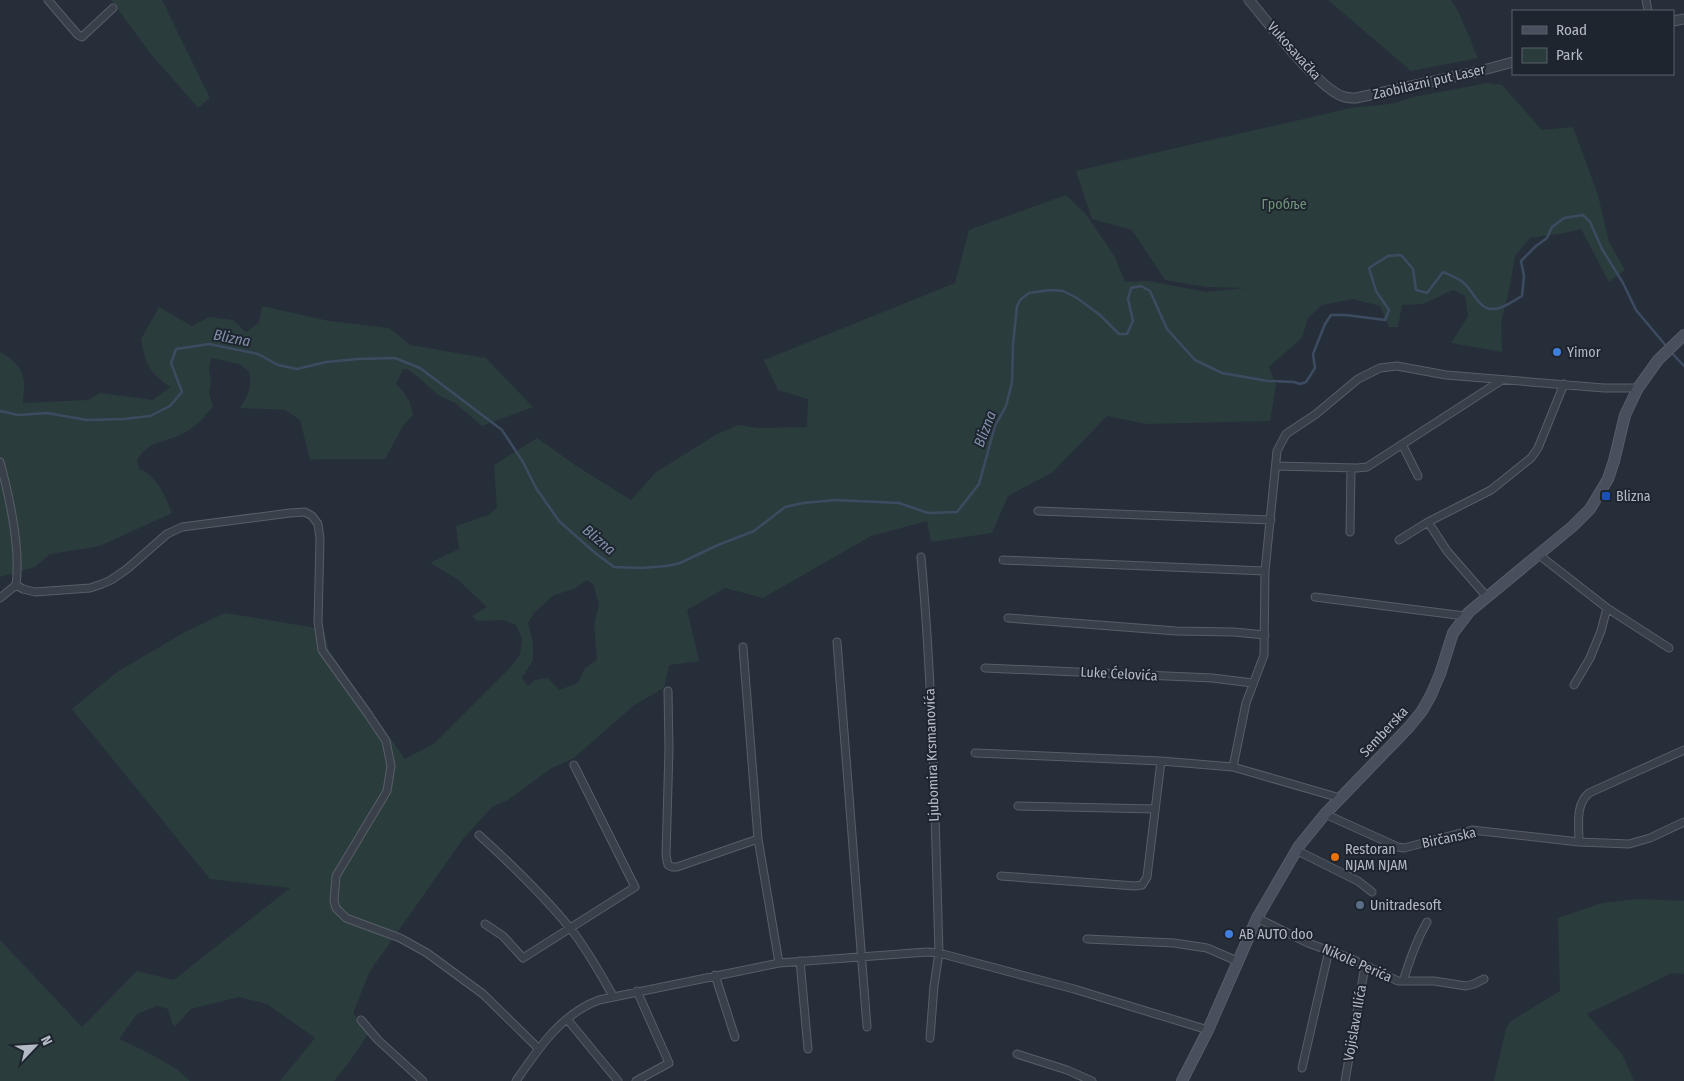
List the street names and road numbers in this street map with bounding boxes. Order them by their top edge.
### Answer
street label: Vukosavačka [1263,18,1325,84]
street label: Zaobilazni put Laser [1371,61,1487,103]
street label: Luke Ćelovića [1080,662,1158,685]
street label: Ljubomira Krsmanovića [921,688,943,822]
street label: Semberska [1356,703,1412,761]
street label: Birčanska [1420,824,1478,852]
street label: Nikole Perića [1319,940,1395,986]
street label: Vojislava Ilića [1340,983,1370,1063]

